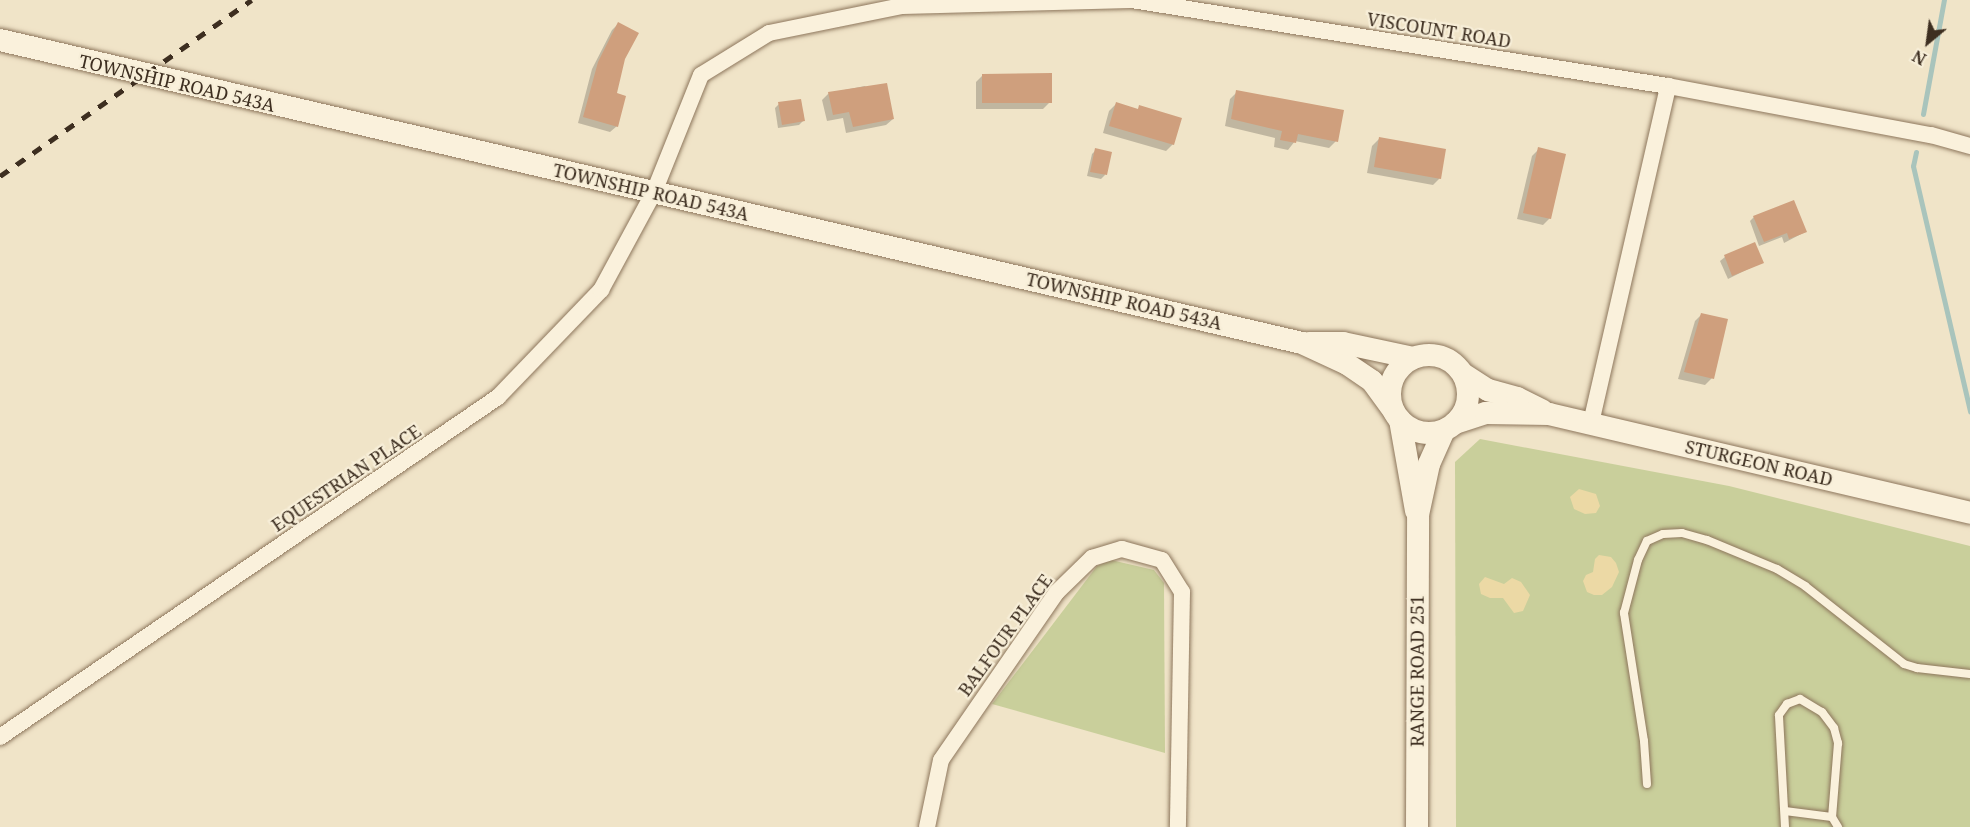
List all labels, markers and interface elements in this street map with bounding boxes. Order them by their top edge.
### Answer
street label: VISCOUNT ROAD [1365,8,1513,52]
north arrow [1898,12,1958,72]
text: N [1908,45,1930,70]
street label: TOWNSHIP ROAD 543A [77,50,277,116]
street label: TOWNSHIP ROAD 543A [551,159,751,225]
street label: TOWNSHIP ROAD 543A [1024,268,1224,334]
street label: EQUESTRIAN PLACE [267,420,425,536]
street label: STURGEON ROAD [1683,436,1835,490]
street label: BALFOUR PLACE [954,570,1056,700]
street label: RANGE ROAD 251 [1406,595,1428,747]

